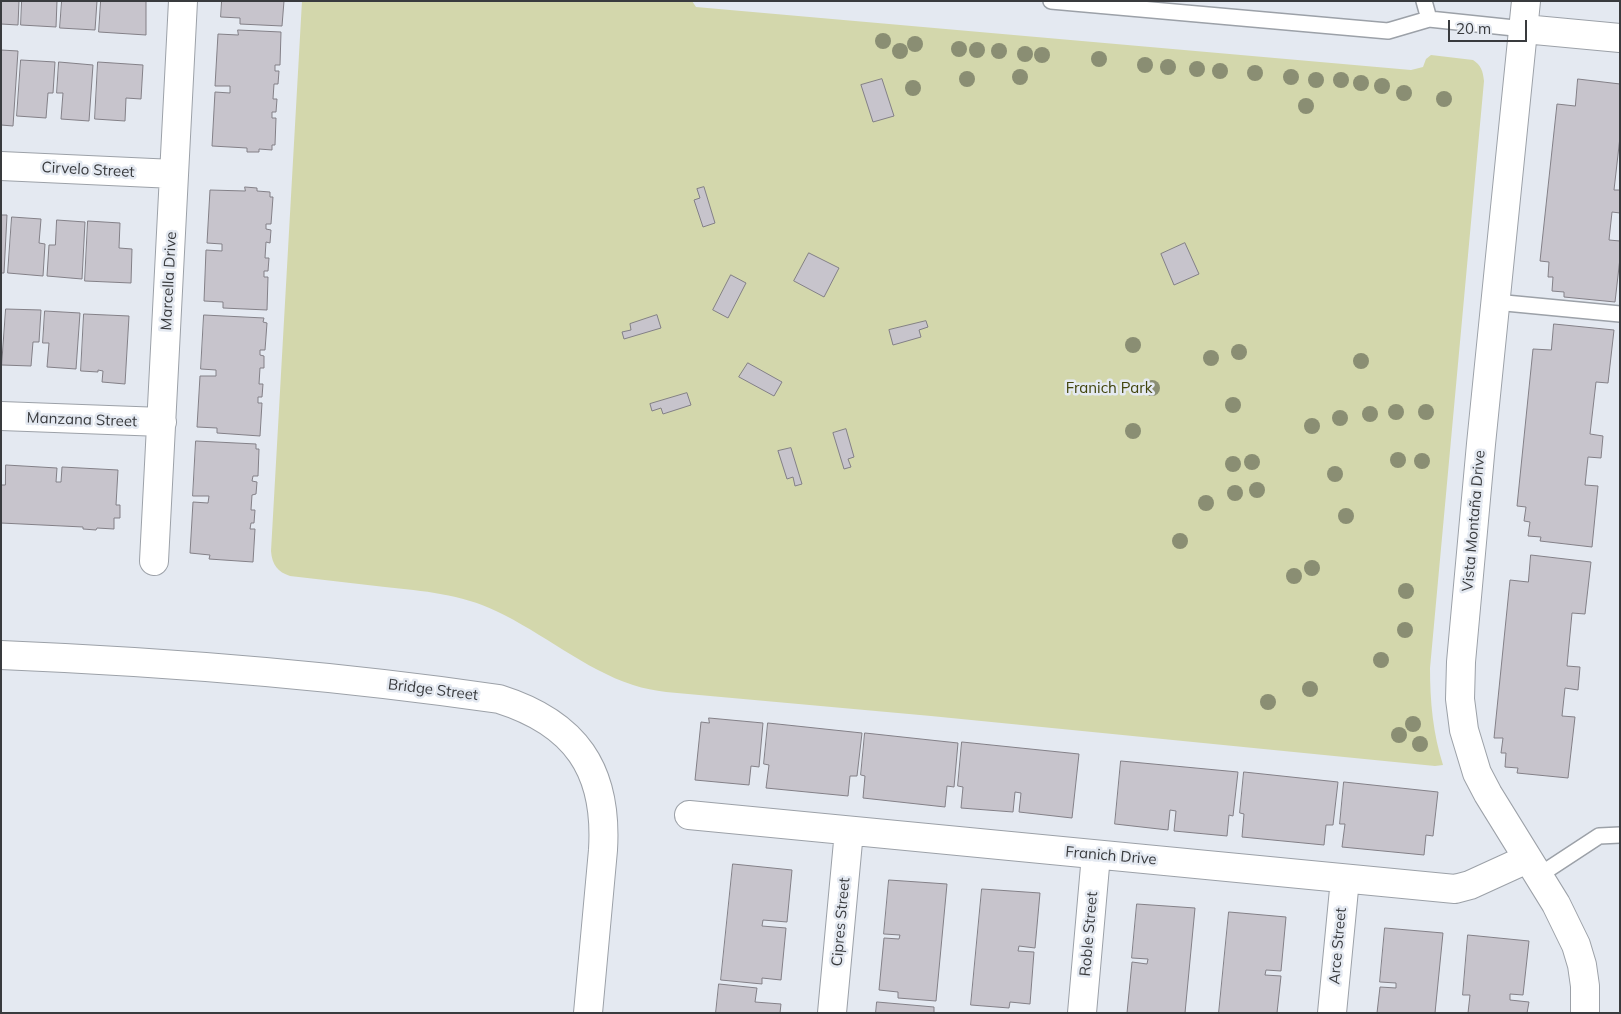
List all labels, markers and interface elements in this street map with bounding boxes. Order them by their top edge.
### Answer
scale bar [1451,10,1530,42]
text: 20 m [1456,19,1491,38]
street label: Cirvelo Street [41,159,135,181]
street label: Marcella Drive [157,231,181,331]
park label: Franich Park [1066,379,1152,397]
street label: Manzana Street [26,409,138,431]
street label: Vista Montaña Drive [1459,449,1489,593]
street label: Bridge Street [387,676,479,704]
street label: Franich Drive [1065,843,1157,869]
street label: Cipres Street [828,877,854,967]
street label: Roble Street [1076,891,1102,977]
street label: Arce Street [1326,907,1350,985]

